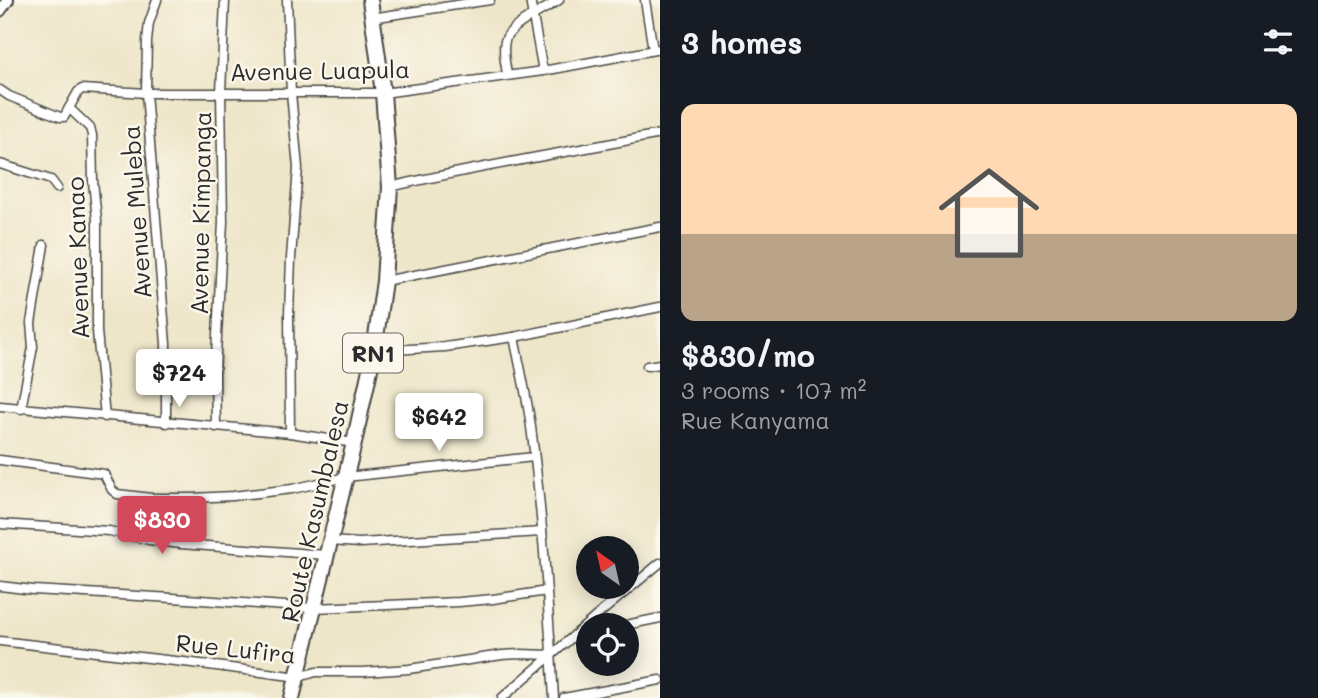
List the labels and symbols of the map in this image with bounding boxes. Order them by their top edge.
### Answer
street label: Avenue Luapula [230,53,410,87]
street label: Avenue Kimpanga [183,111,217,315]
street label: Avenue Muleba [114,124,158,300]
street label: Avenue Kanao [59,176,95,340]
road number: RN1 [343,334,403,372]
pin: $724 [138,350,220,409]
pin: $642 [398,393,480,453]
street label: Route Kasumbalesa [273,397,355,625]
pin: $830 [121,496,203,556]
north arrow [576,536,639,598]
street label: Rue Lufira [174,626,298,670]

